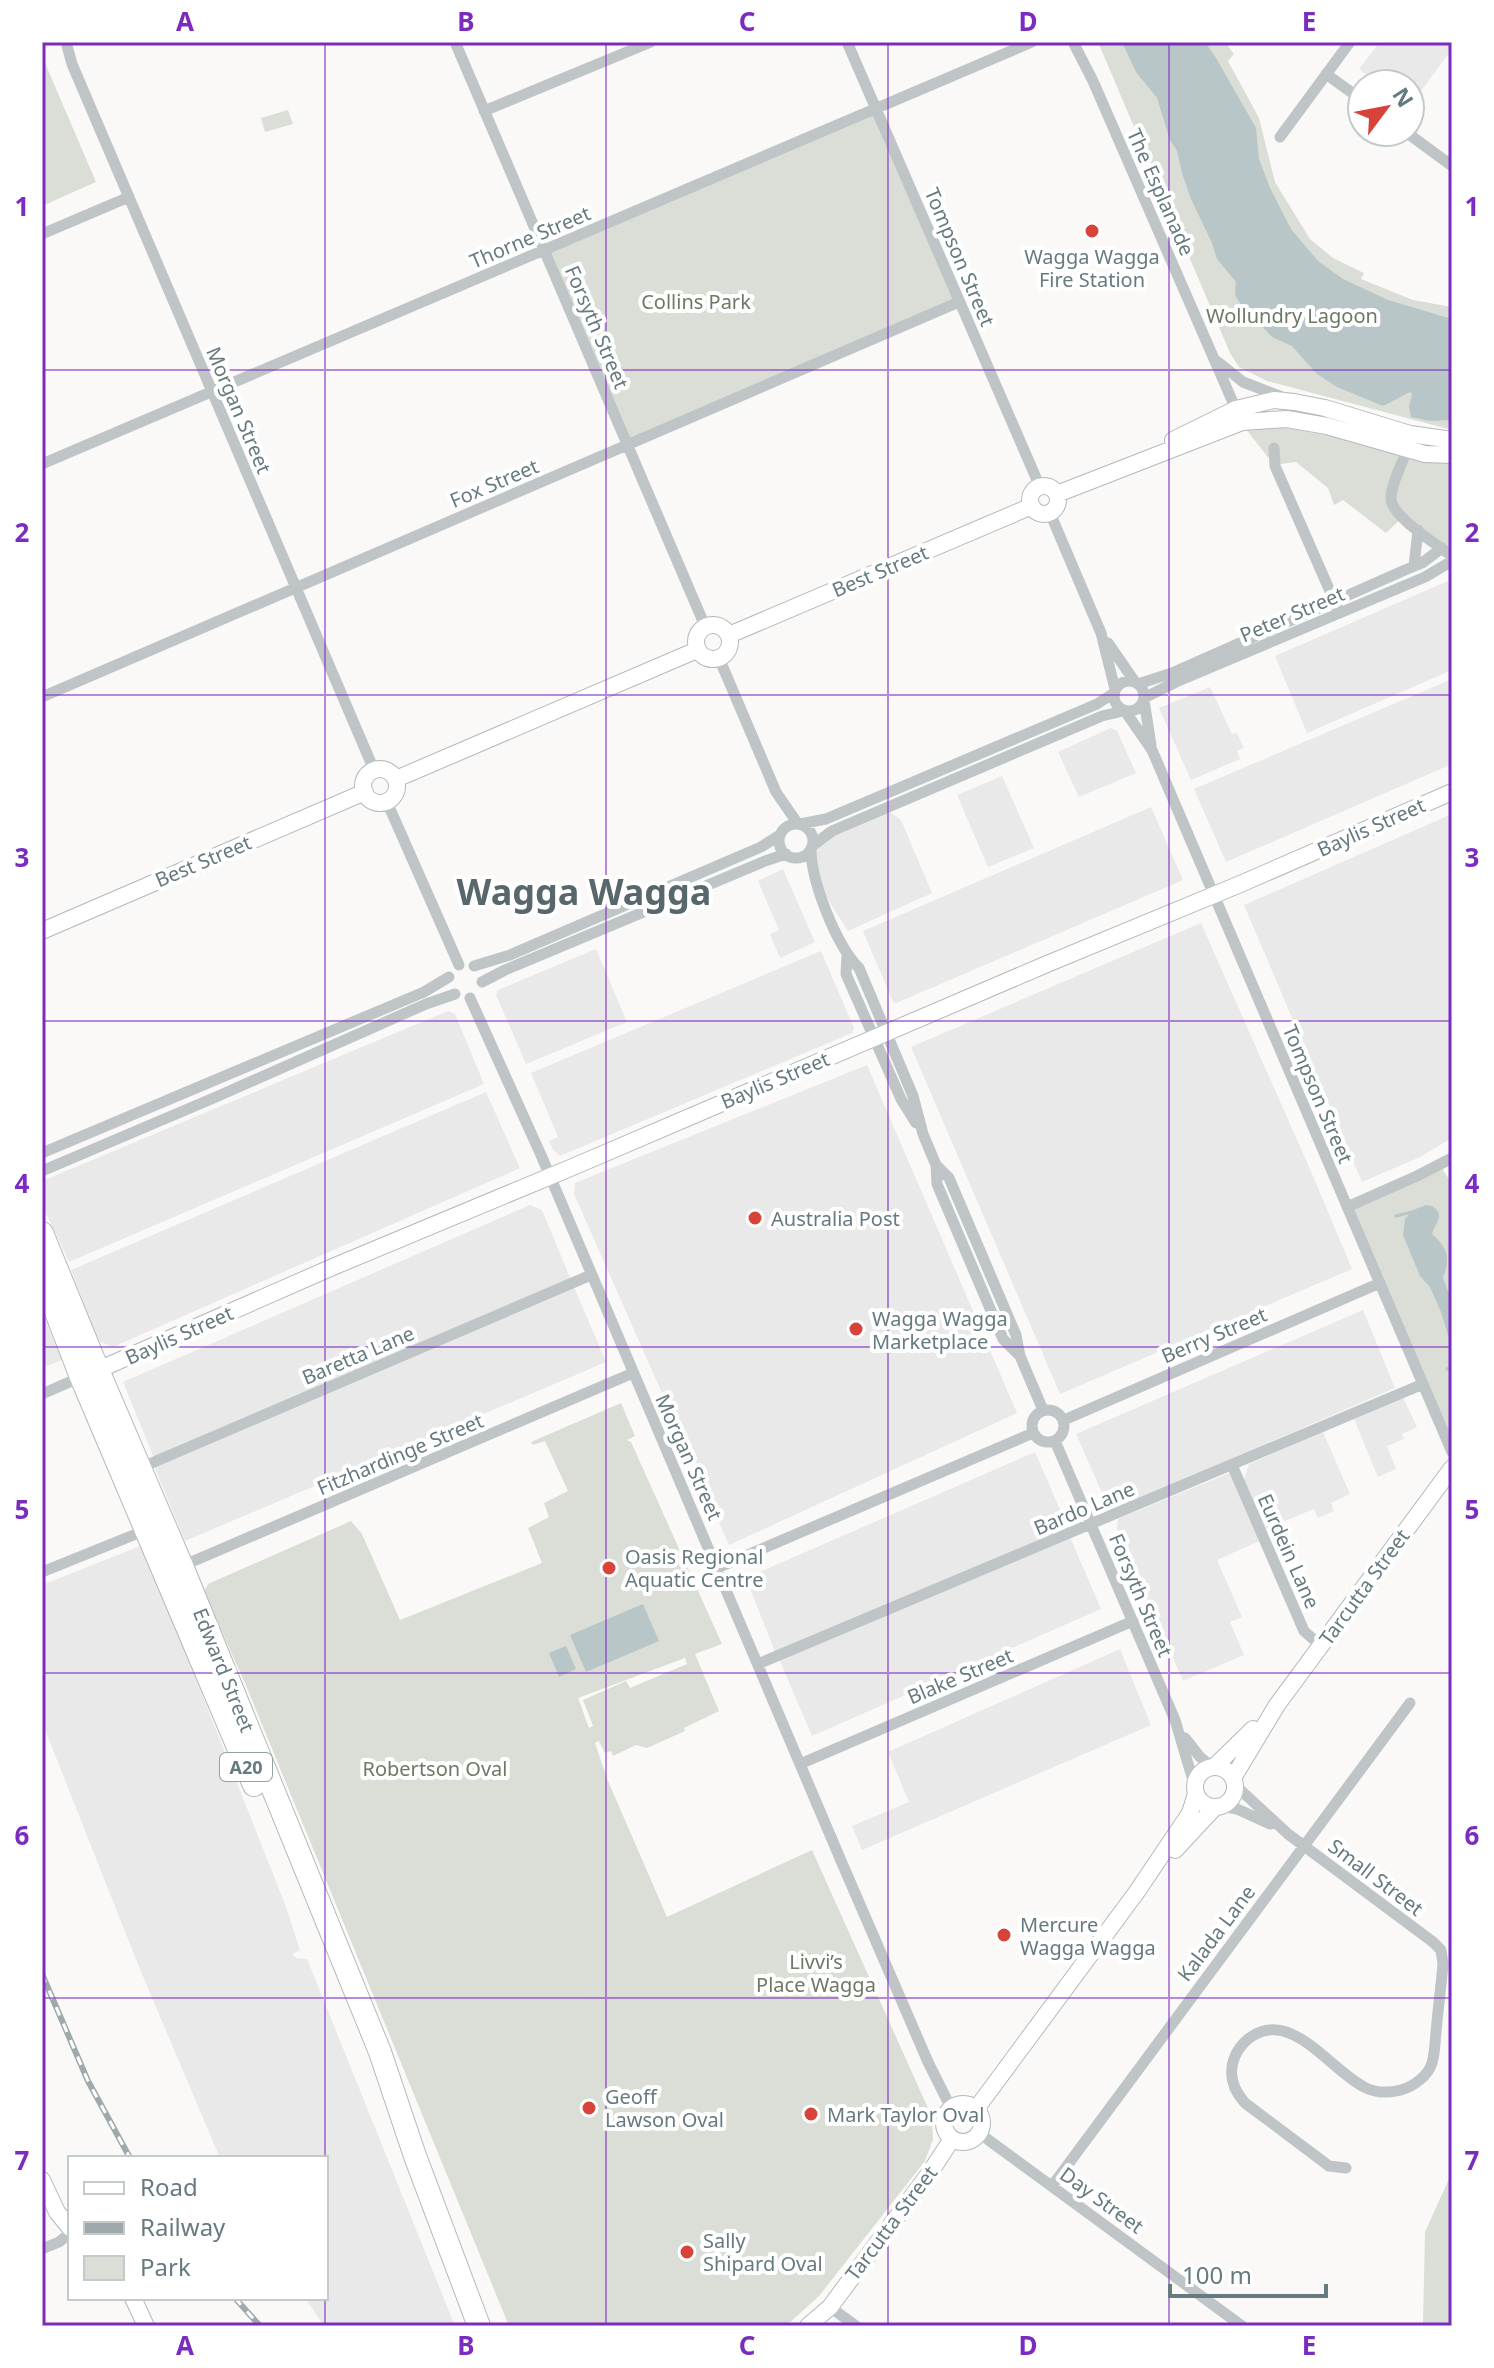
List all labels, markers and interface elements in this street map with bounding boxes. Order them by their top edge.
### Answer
text: A [176,3,194,39]
text: B [457,3,475,39]
text: C [739,3,755,39]
text: D [1018,3,1038,39]
text: E [1302,3,1316,39]
north arrow [1346,68,1426,148]
text: N [1386,81,1421,112]
street label: The Esplanade [1121,124,1201,260]
street label: Tompson Street [919,184,1001,330]
text: 1 [15,188,29,224]
text: 1 [1465,188,1479,224]
street label: Thorne Street [466,199,594,275]
marker: Wagga Wagga Fire Station [1083,222,1101,240]
place label: Wagga Wagga Fire Station [1024,243,1160,293]
street label: Forsyth Street [559,261,635,393]
park label: Collins Park [641,288,751,315]
park label: Wollundry Lagoon [1206,302,1378,329]
street label: Morgan Street [200,342,278,478]
street label: Fox Street [446,452,542,514]
text: 2 [15,514,30,550]
text: 2 [1465,514,1480,550]
street label: Best Street [828,539,932,603]
street label: Peter Street [1236,580,1348,648]
street label: Baylis Street [1313,791,1429,863]
street label: Best Street [151,829,255,893]
text: 3 [15,839,29,875]
text: 3 [1465,839,1479,875]
district label: Wagga Wagga [457,867,711,916]
street label: Tompson Street [1277,1021,1359,1167]
street label: Baylis Street [717,1045,833,1115]
text: 4 [15,1165,30,1201]
text: 4 [1465,1165,1480,1201]
place label: Australia Post [771,1205,900,1232]
marker: Australia Post [746,1209,764,1227]
street label: Baylis Street [121,1299,237,1371]
street label: Berry Street [1157,1301,1271,1369]
place label: Wagga Wagga Marketplace [872,1305,1008,1355]
street label: Baretta Lane [298,1319,418,1391]
marker: Wagga Wagga Marketplace [847,1320,865,1338]
street label: Morgan Street [649,1390,729,1524]
street label: Fitzhardinge Street [313,1407,487,1501]
street label: Bardo Lane [1029,1475,1139,1541]
street label: Eurdein Lane [1252,1489,1326,1613]
text: 5 [15,1491,29,1527]
text: 5 [1465,1491,1479,1527]
street label: Tarcutta Street [1313,1524,1415,1650]
street label: Forsyth Street [1103,1529,1179,1661]
place label: Oasis Regional Aquatic Centre [625,1543,763,1593]
marker: Oasis Regional Aquatic Centre [600,1559,618,1577]
street label: Edward Street [187,1604,261,1736]
street label: Blake Street [903,1642,1017,1710]
road number: A20 [220,1753,272,1781]
park label: Robertson Oval [363,1755,508,1782]
text: 6 [15,1817,30,1853]
text: 6 [1465,1817,1480,1853]
street label: Small Street [1323,1832,1429,1922]
street label: Kalada Lane [1171,1879,1261,1987]
place label: Mercure Wagga Wagga [1020,1911,1156,1961]
marker: Mercure Wagga Wagga [995,1926,1013,1944]
park label: Livvi’s Place Wagga [756,1948,876,1998]
place label: Geoff Lawson Oval [605,2083,724,2133]
marker: Geoff Lawson Oval [580,2099,598,2117]
place label: Mark Taylor Oval [827,2101,984,2128]
marker: Mark Taylor Oval [802,2105,820,2123]
text: 7 [15,2142,30,2178]
text: 7 [1465,2142,1480,2178]
legend [68,2156,328,2300]
street label: Tarcutta Street [839,2160,943,2286]
street label: Day Street [1055,2161,1149,2239]
text: Road [140,2170,198,2203]
text: Railway [140,2210,226,2243]
place label: Sally Shipard Oval [703,2227,823,2277]
marker: Sally Shipard Oval [678,2243,696,2261]
scale bar [1170,2248,1326,2298]
text: Park [140,2250,191,2283]
text: 100 m [1182,2258,1252,2291]
text: A [176,2327,194,2363]
text: B [457,2327,475,2363]
text: C [739,2327,755,2363]
text: D [1018,2327,1038,2363]
text: E [1302,2327,1316,2363]

